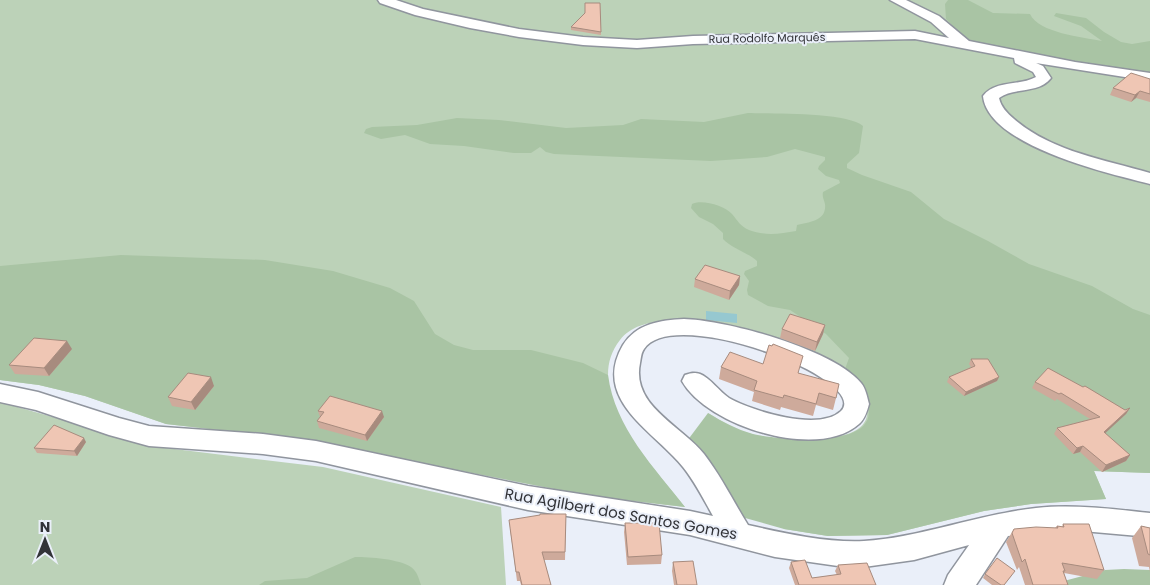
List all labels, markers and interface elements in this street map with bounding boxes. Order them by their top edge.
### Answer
street label: Rua Rodolfo Marquês [709,29,826,47]
street label: Rua Agilbert dos Santos Gomes [503,483,739,544]
north arrow [20,515,70,565]
text: N [40,517,50,537]

